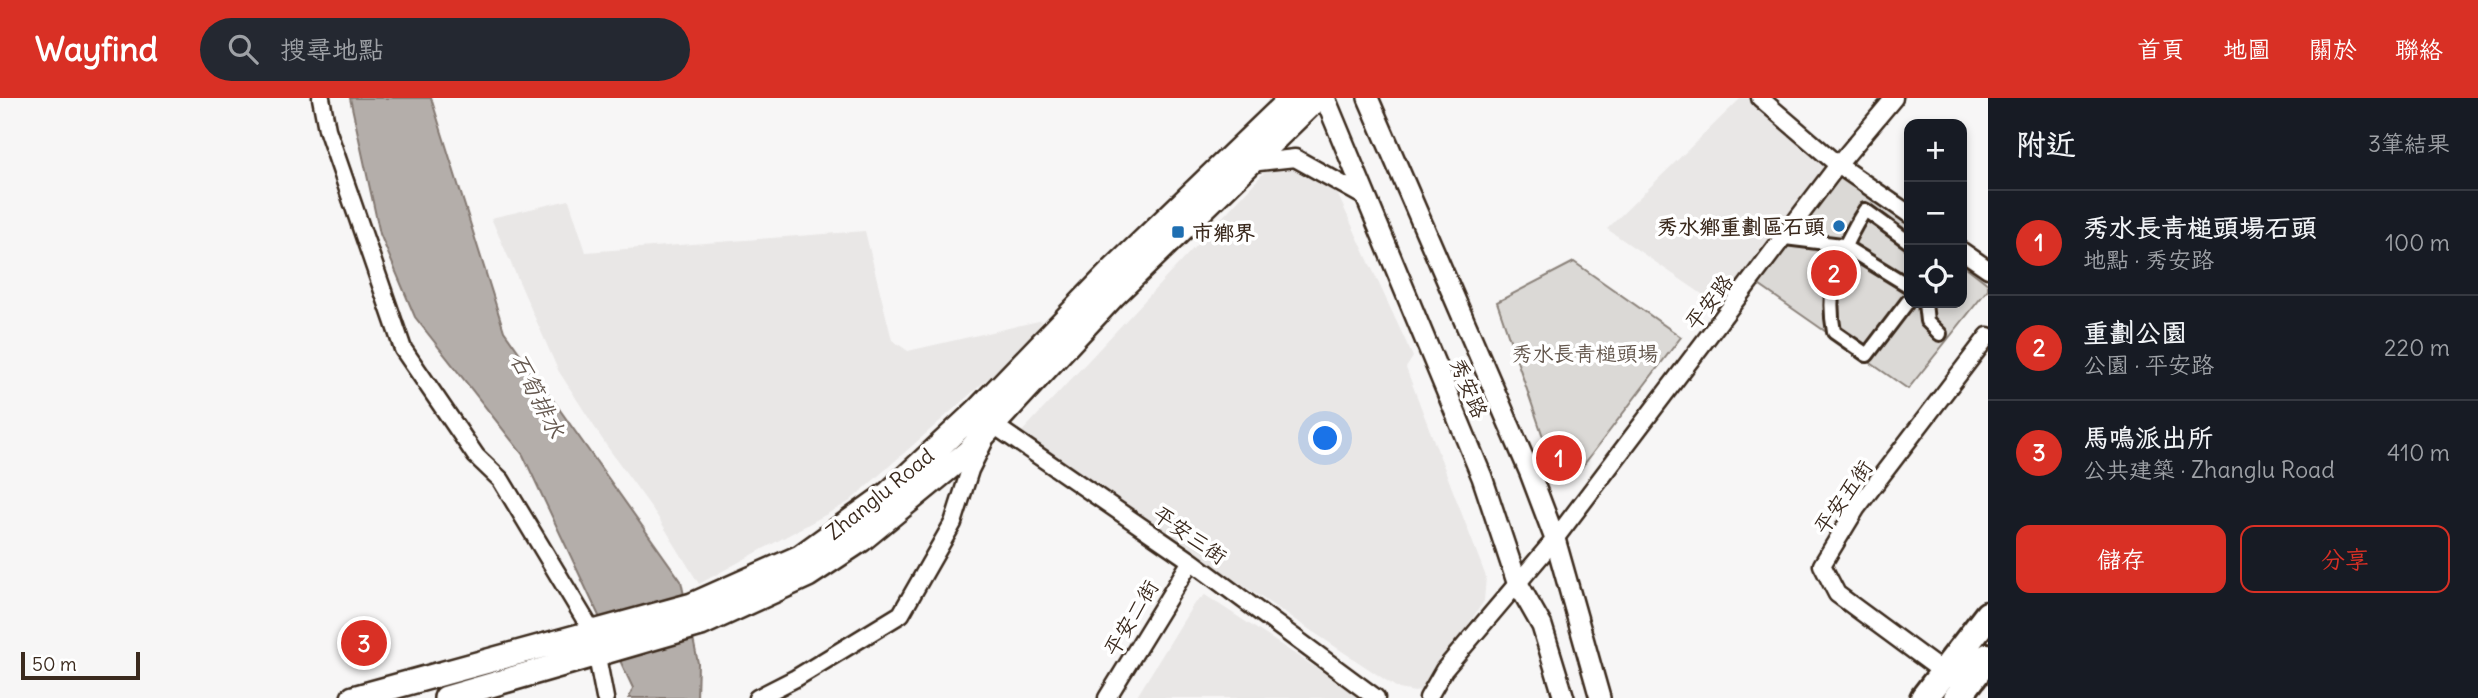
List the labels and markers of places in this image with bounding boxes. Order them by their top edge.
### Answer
place label: 秀水鄉重劃區石頭 [1657,213,1825,240]
marker: 秀水鄉重劃區石頭 [1831,218,1847,234]
place label: 市鄉界 [1192,219,1255,246]
marker: 市鄉界 [1170,224,1186,240]
pin: 2 [1811,247,1857,299]
pin: 1 [1536,432,1582,484]
pin: 3 [341,617,387,669]

